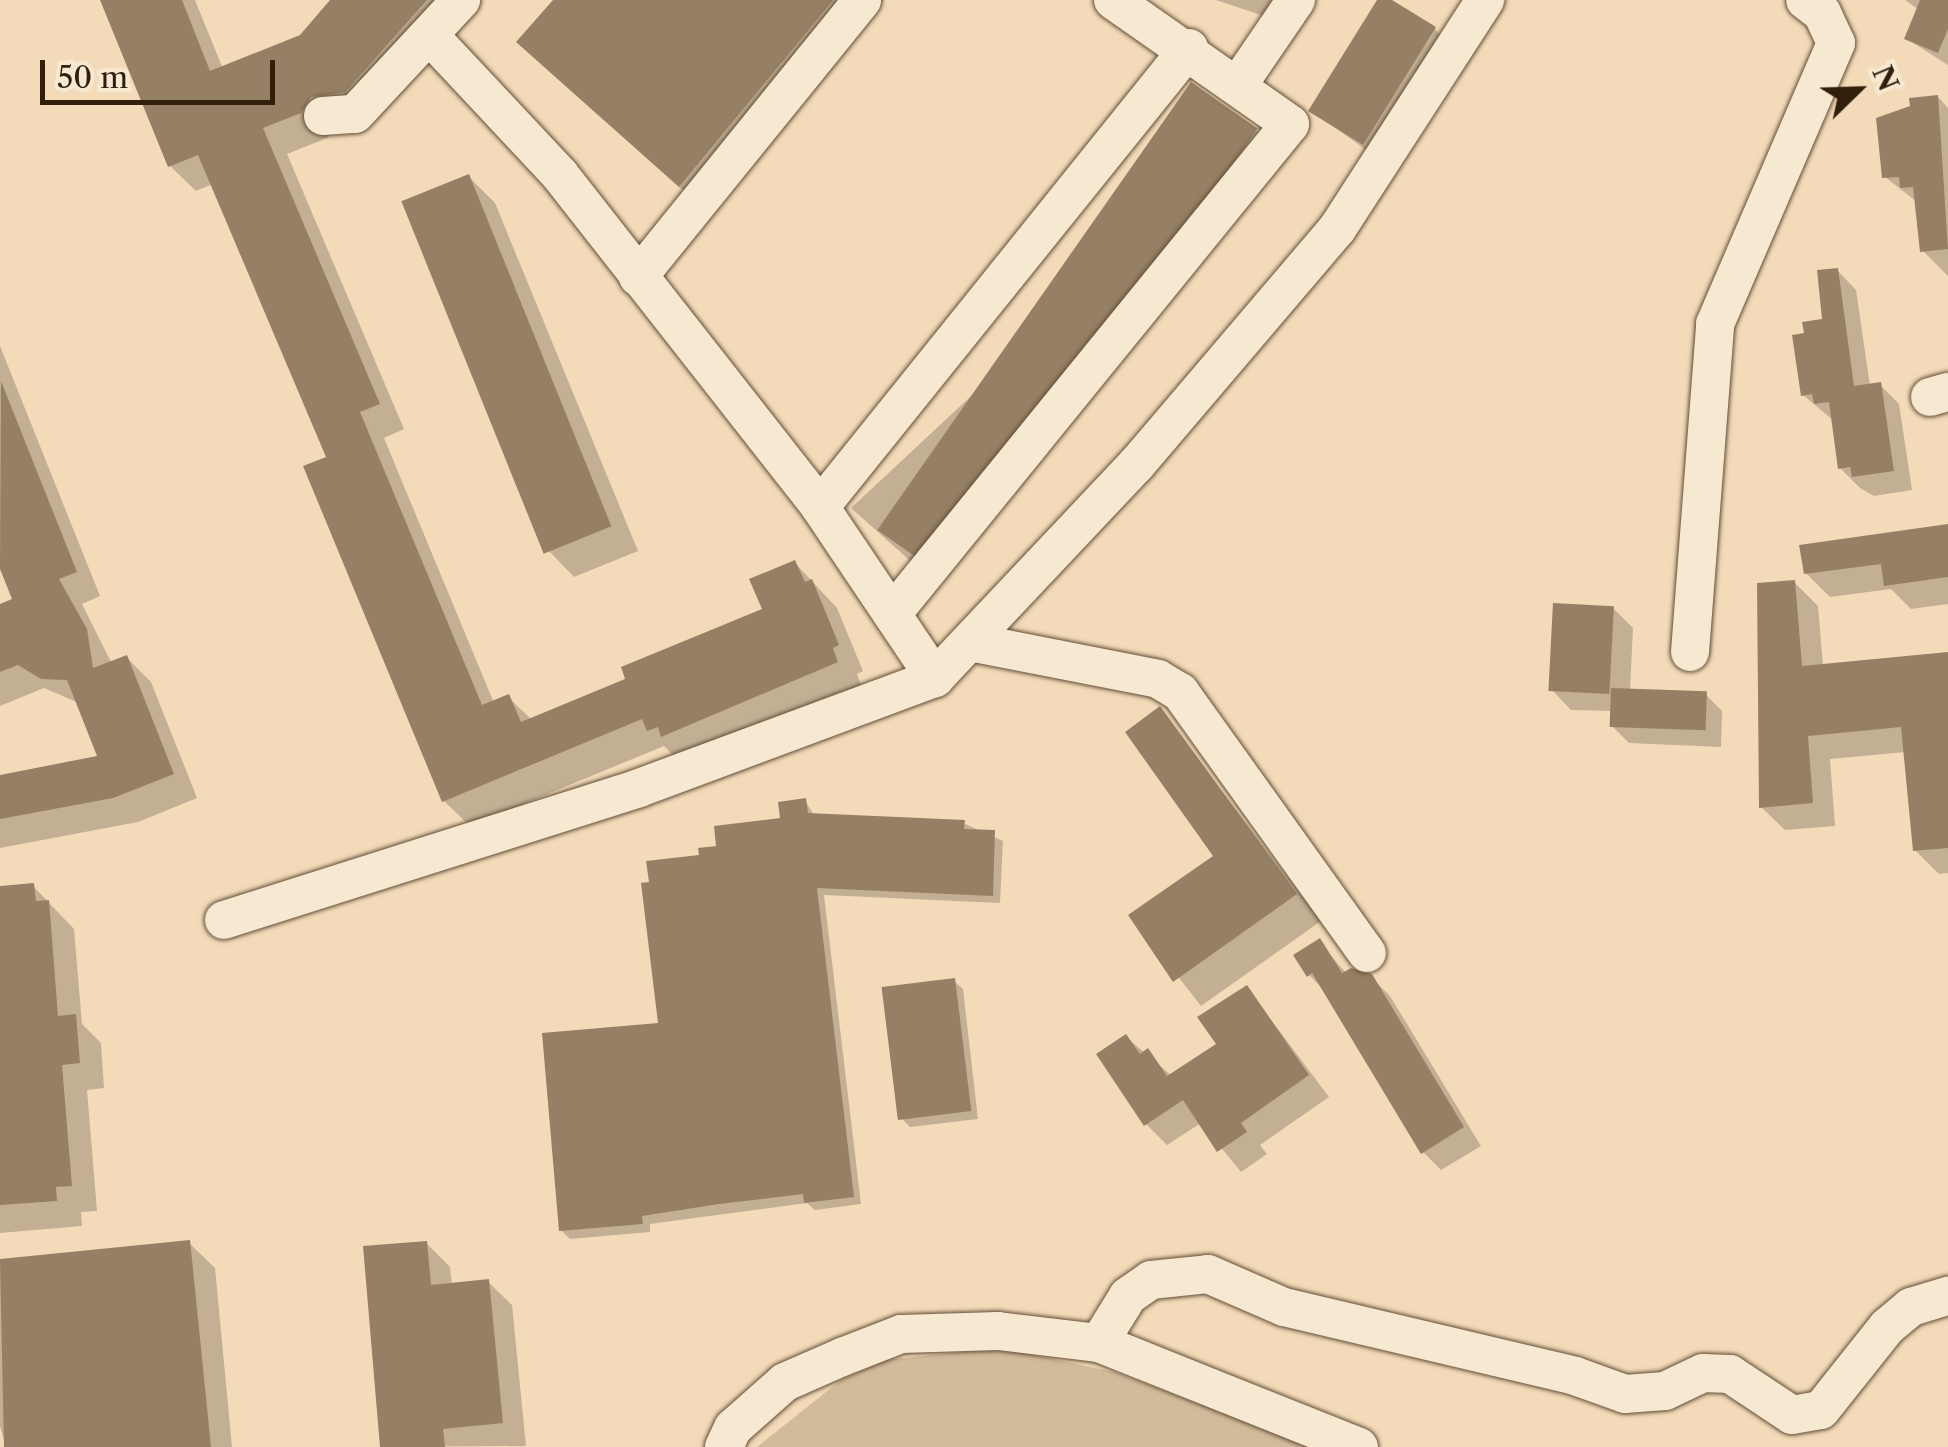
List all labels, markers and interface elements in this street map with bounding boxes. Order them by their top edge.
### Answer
scale bar [45,40,280,102]
north arrow [1808,40,1908,140]
text: 50 m [57,59,128,96]
text: N [1865,60,1906,96]

